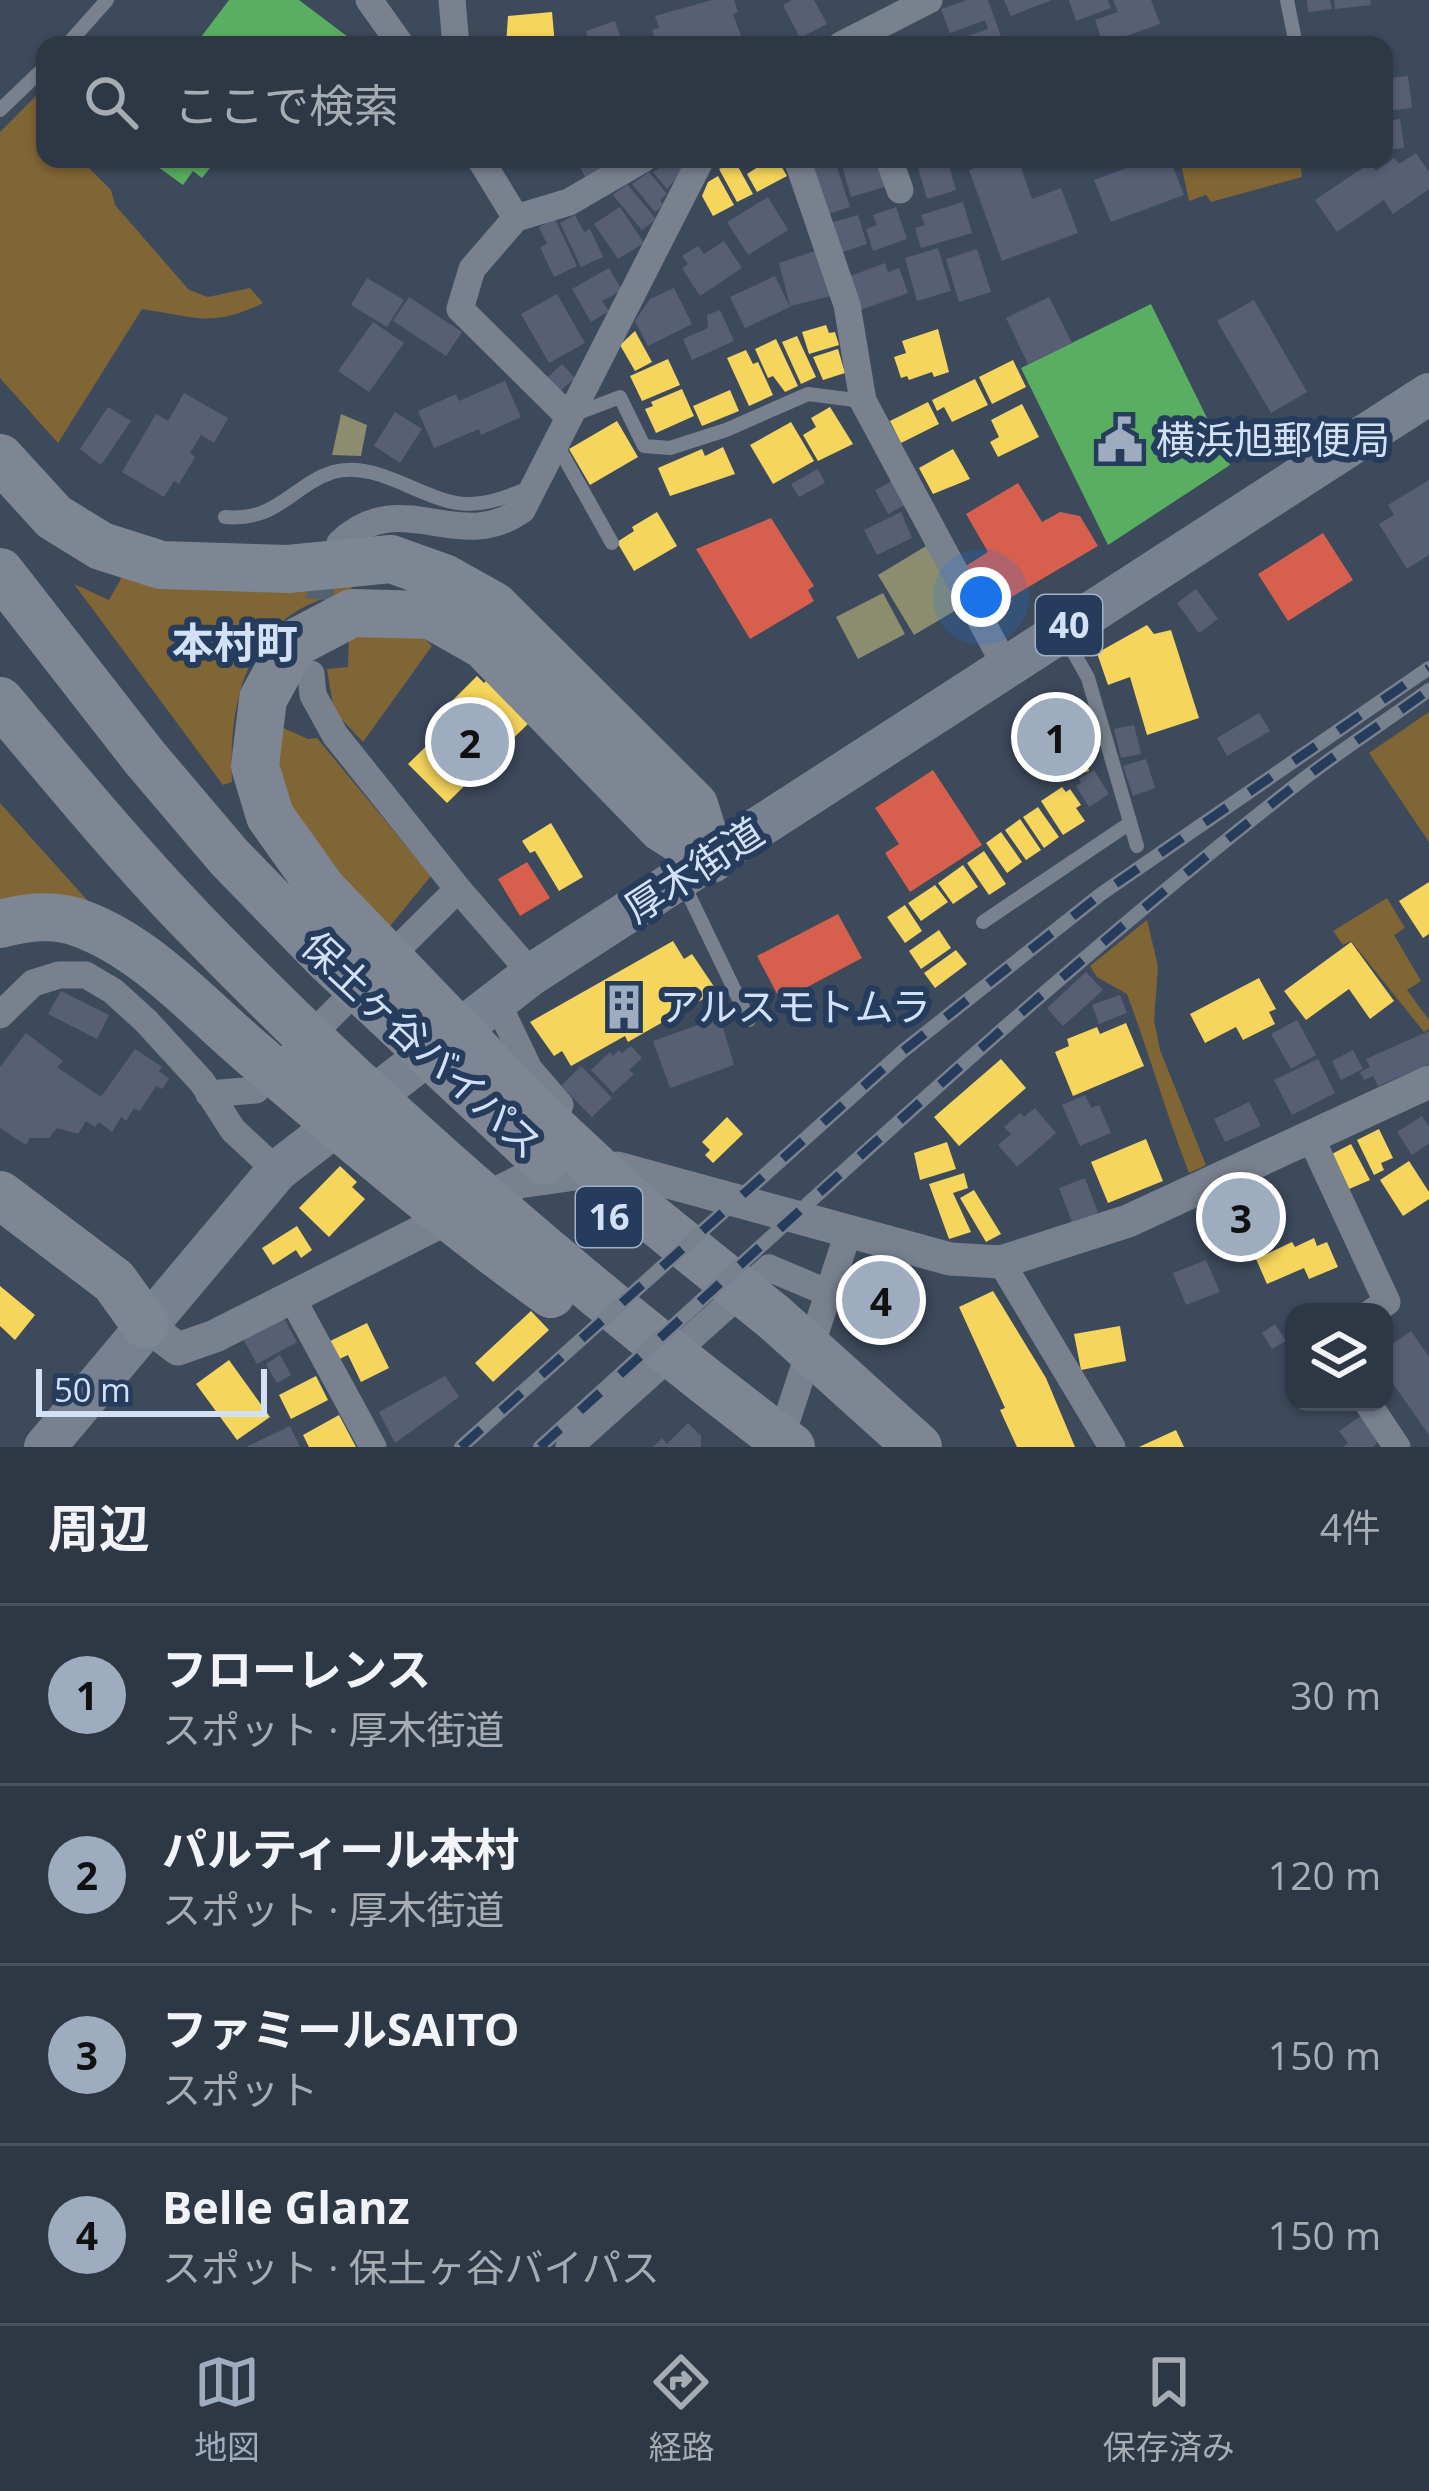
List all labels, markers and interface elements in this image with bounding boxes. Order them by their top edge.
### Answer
search box [36,36,1393,168]
icon: search [78,69,144,135]
text: ここで検索 [174,74,399,135]
place label: 横浜旭郵便局 [1156,412,1390,465]
public building icon: 横浜旭郵便局 [1095,415,1145,465]
your location [951,567,1011,627]
road number: 40 [1036,595,1102,655]
district label: 本村町 [172,613,298,670]
pin: 1 [1017,692,1095,782]
pin: 2 [431,697,509,787]
street label: 厚木街道 [613,804,773,933]
street label: 保土ヶ谷バイパス [291,918,555,1169]
place label: アルスモトムラ [660,979,931,1032]
building icon: アルスモトムラ [599,982,649,1032]
pin: 3 [1202,1172,1280,1262]
road number: 16 [576,1187,642,1247]
pin: 4 [842,1255,920,1345]
map controls [1285,1303,1393,1411]
button: layers [1285,1303,1393,1411]
scale bar [36,1363,267,1416]
text: 50 m [54,1367,131,1412]
text: 周辺 [48,1492,150,1562]
text: 4件 [1320,1500,1381,1553]
text: フローレンス [162,1638,431,1699]
text: 1 [76,1668,98,1721]
text: 30 m [1290,1668,1381,1721]
text: スポット · 厚木街道 [162,1702,505,1755]
text: パルティール本村 [162,1818,519,1879]
text: 2 [76,1848,98,1901]
text: 120 m [1268,1848,1381,1901]
text: スポット · 厚木街道 [162,1882,505,1935]
text: ファミールSAITO [162,1998,520,2059]
text: 3 [76,2028,98,2081]
text: 150 m [1268,2028,1381,2081]
text: スポット [162,2062,318,2115]
text: Belle Glanz [162,2176,410,2237]
text: 4 [76,2208,98,2261]
text: 150 m [1268,2208,1381,2261]
text: スポット · 保土ヶ谷バイパス [162,2240,660,2293]
tab: 地図 [194,2349,260,2469]
tab: 経路 [648,2349,714,2469]
tab: 保存済み [1103,2349,1235,2469]

